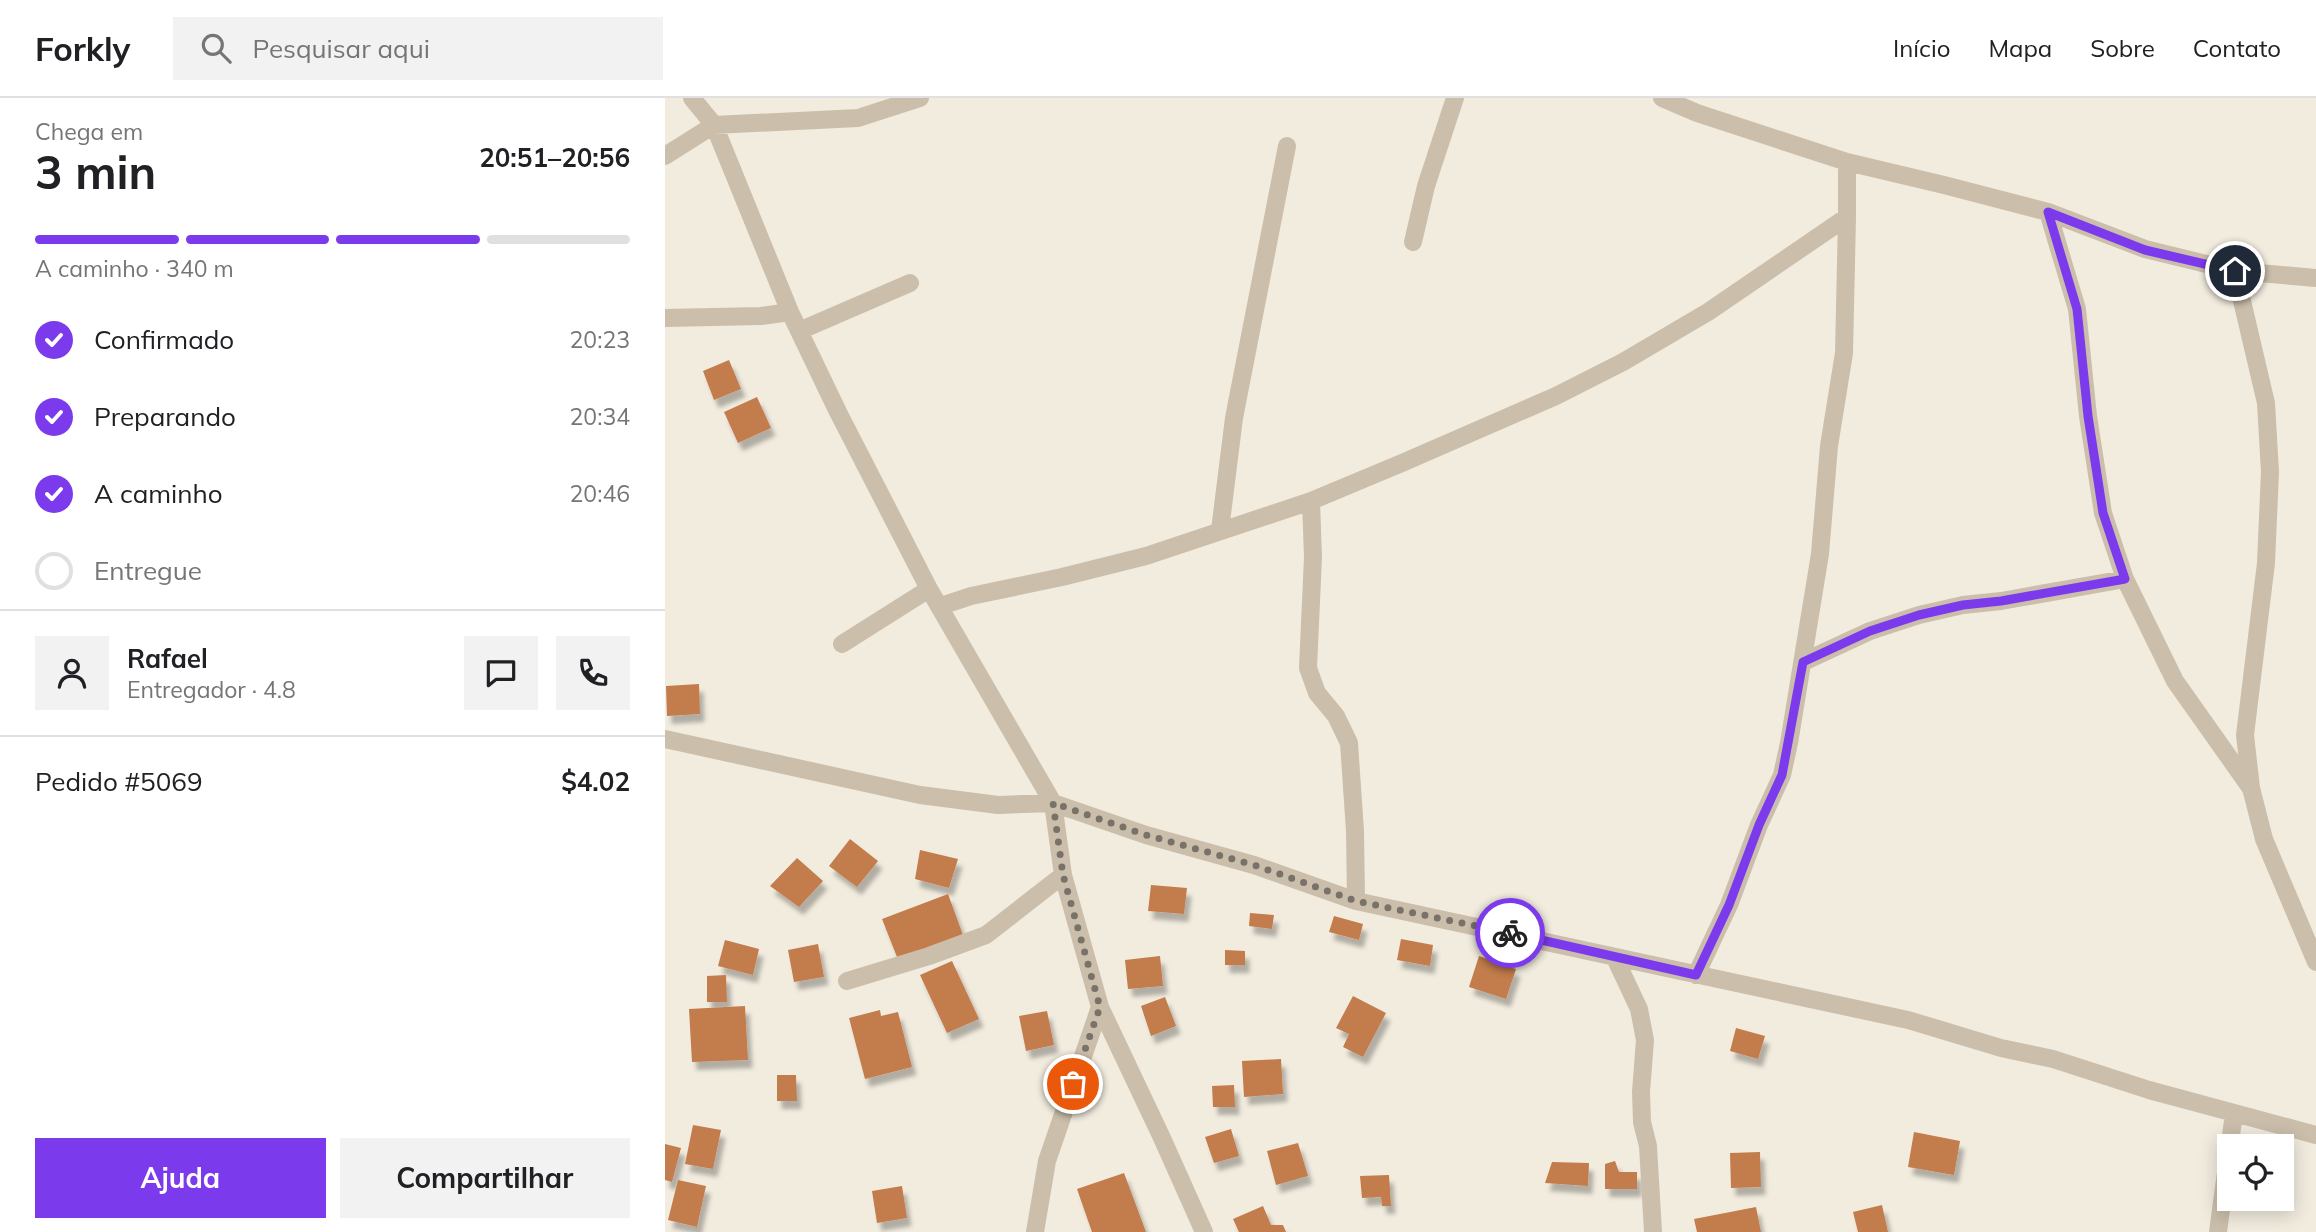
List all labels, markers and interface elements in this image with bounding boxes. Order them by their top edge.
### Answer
search box [173,17,663,80]
text: Forkly [35,28,131,69]
icon: search [197,29,235,67]
text: Pesquisar aqui [253,32,430,65]
text: Início [1893,33,1950,63]
text: Mapa [1988,33,2052,63]
text: Sobre [2090,33,2155,63]
text: Contato [2193,33,2281,63]
text: Chega em [35,117,143,146]
text: 20:51–20:56 [479,141,630,174]
text: 3 min [35,143,156,201]
pin [2205,241,2265,301]
icon: home [2216,252,2254,290]
text: A caminho · 340 m [35,254,234,283]
icon: check [35,321,73,359]
text: Confirmado [94,323,234,356]
text: 20:23 [570,325,630,354]
icon: check [35,398,73,436]
text: Preparando [94,400,236,433]
text: 20:34 [570,402,630,431]
icon: check [35,475,73,513]
text: A caminho [94,477,223,510]
text: 20:46 [570,479,630,508]
text: Entregue [94,554,202,587]
button: person [35,636,109,710]
button: chat [464,636,538,710]
button: phone [556,636,630,710]
text: Rafael [127,642,208,675]
text: Entregador · 4.8 [127,675,296,704]
text: Pedido #5069 [35,765,203,798]
text: $4.02 [561,765,630,798]
courier [1475,898,1545,968]
icon: bike [1491,914,1529,952]
pin [1043,1054,1103,1114]
icon: bag [1054,1065,1092,1103]
map controls [2217,1134,2294,1211]
button: locate [2217,1134,2294,1211]
button: Ajuda [35,1138,326,1218]
button: Compartilhar [340,1138,630,1218]

